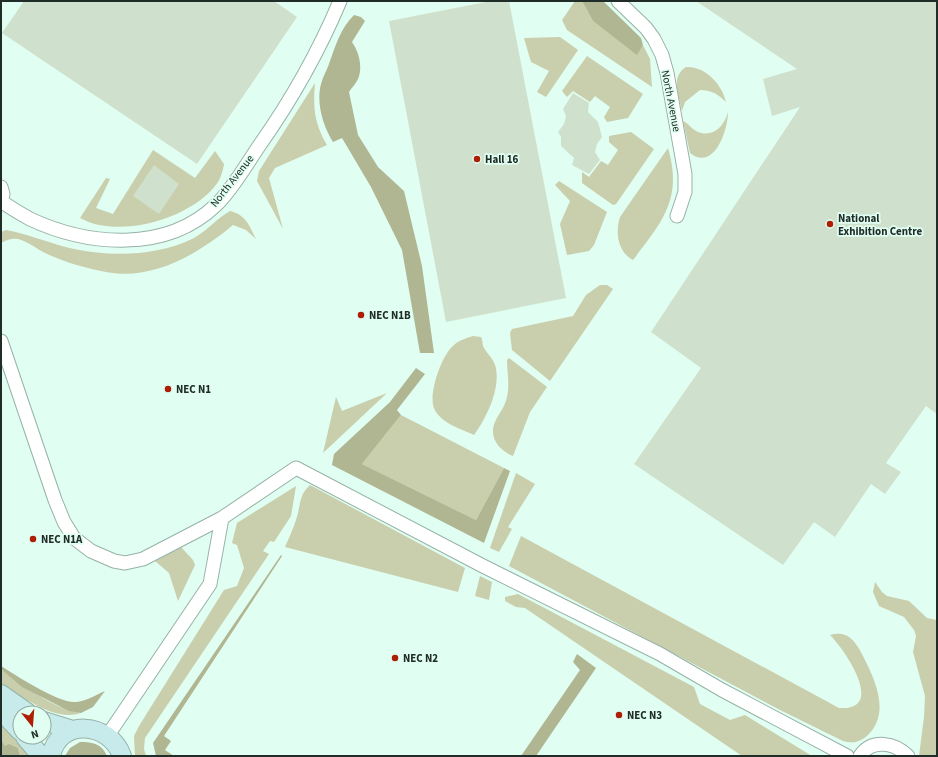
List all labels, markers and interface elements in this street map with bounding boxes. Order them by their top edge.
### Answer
street label: North Avenue [658,69,684,134]
street label: North Avenue [207,151,258,210]
place label: Hall 16 [485,152,519,167]
marker: Hall 16 [472,154,482,164]
place label: National Exhibition Centre [838,211,923,239]
marker: National Exhibition Centre [825,219,835,229]
place label: NEC N1B [369,308,411,323]
marker: NEC N1B [356,310,366,320]
place label: NEC N1 [176,382,211,397]
marker: NEC N1 [163,384,173,394]
place label: NEC N1A [41,532,83,547]
marker: NEC N1A [28,534,38,544]
place label: NEC N2 [403,651,438,666]
marker: NEC N2 [390,653,400,663]
north arrow [12,705,52,745]
place label: NEC N3 [627,708,662,723]
marker: NEC N3 [614,710,624,720]
text: N [29,726,40,742]

